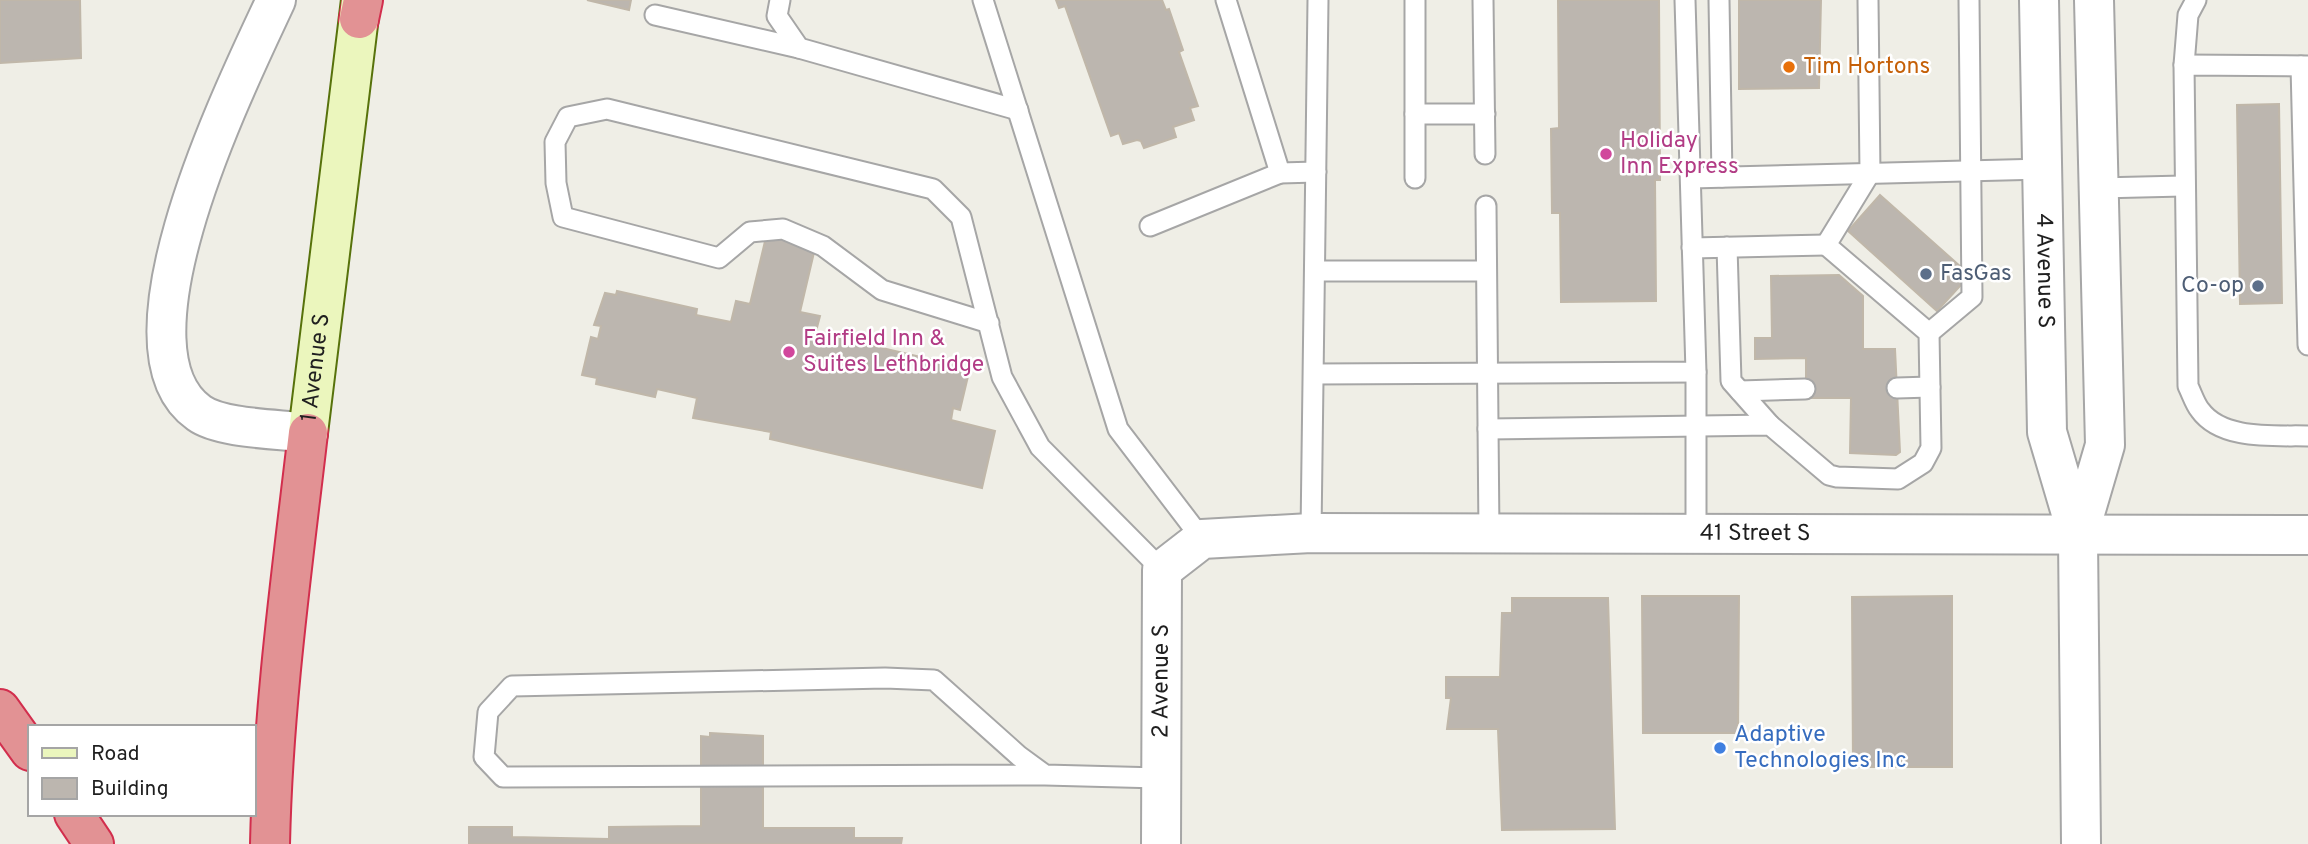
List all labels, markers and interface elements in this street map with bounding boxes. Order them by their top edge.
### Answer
place label: Tim Hortons [1803,53,1930,82]
marker: Tim Hortons [1781,59,1797,75]
place label: Holiday Inn Express [1620,127,1739,182]
marker: Holiday Inn Express [1598,146,1614,162]
street label: 4 Avenue S [2028,213,2060,329]
place label: FasGas [1940,260,2012,289]
marker: FasGas [1918,266,1934,282]
place label: Co-op [2181,272,2244,301]
marker: Co-op [2250,278,2266,294]
street label: 1 Avenue S [295,312,337,423]
place label: Fairfield Inn & Suites Lethbridge [803,325,984,380]
marker: Fairfield Inn & Suites Lethbridge [781,344,797,360]
street label: 41 Street S [1700,519,1811,549]
street label: 2 Avenue S [1147,624,1176,738]
place label: Adaptive Technologies Inc [1734,721,1907,776]
legend [28,725,256,816]
marker: Adaptive Technologies Inc [1712,740,1728,756]
text: Road [91,741,140,768]
text: Building [91,776,169,803]

